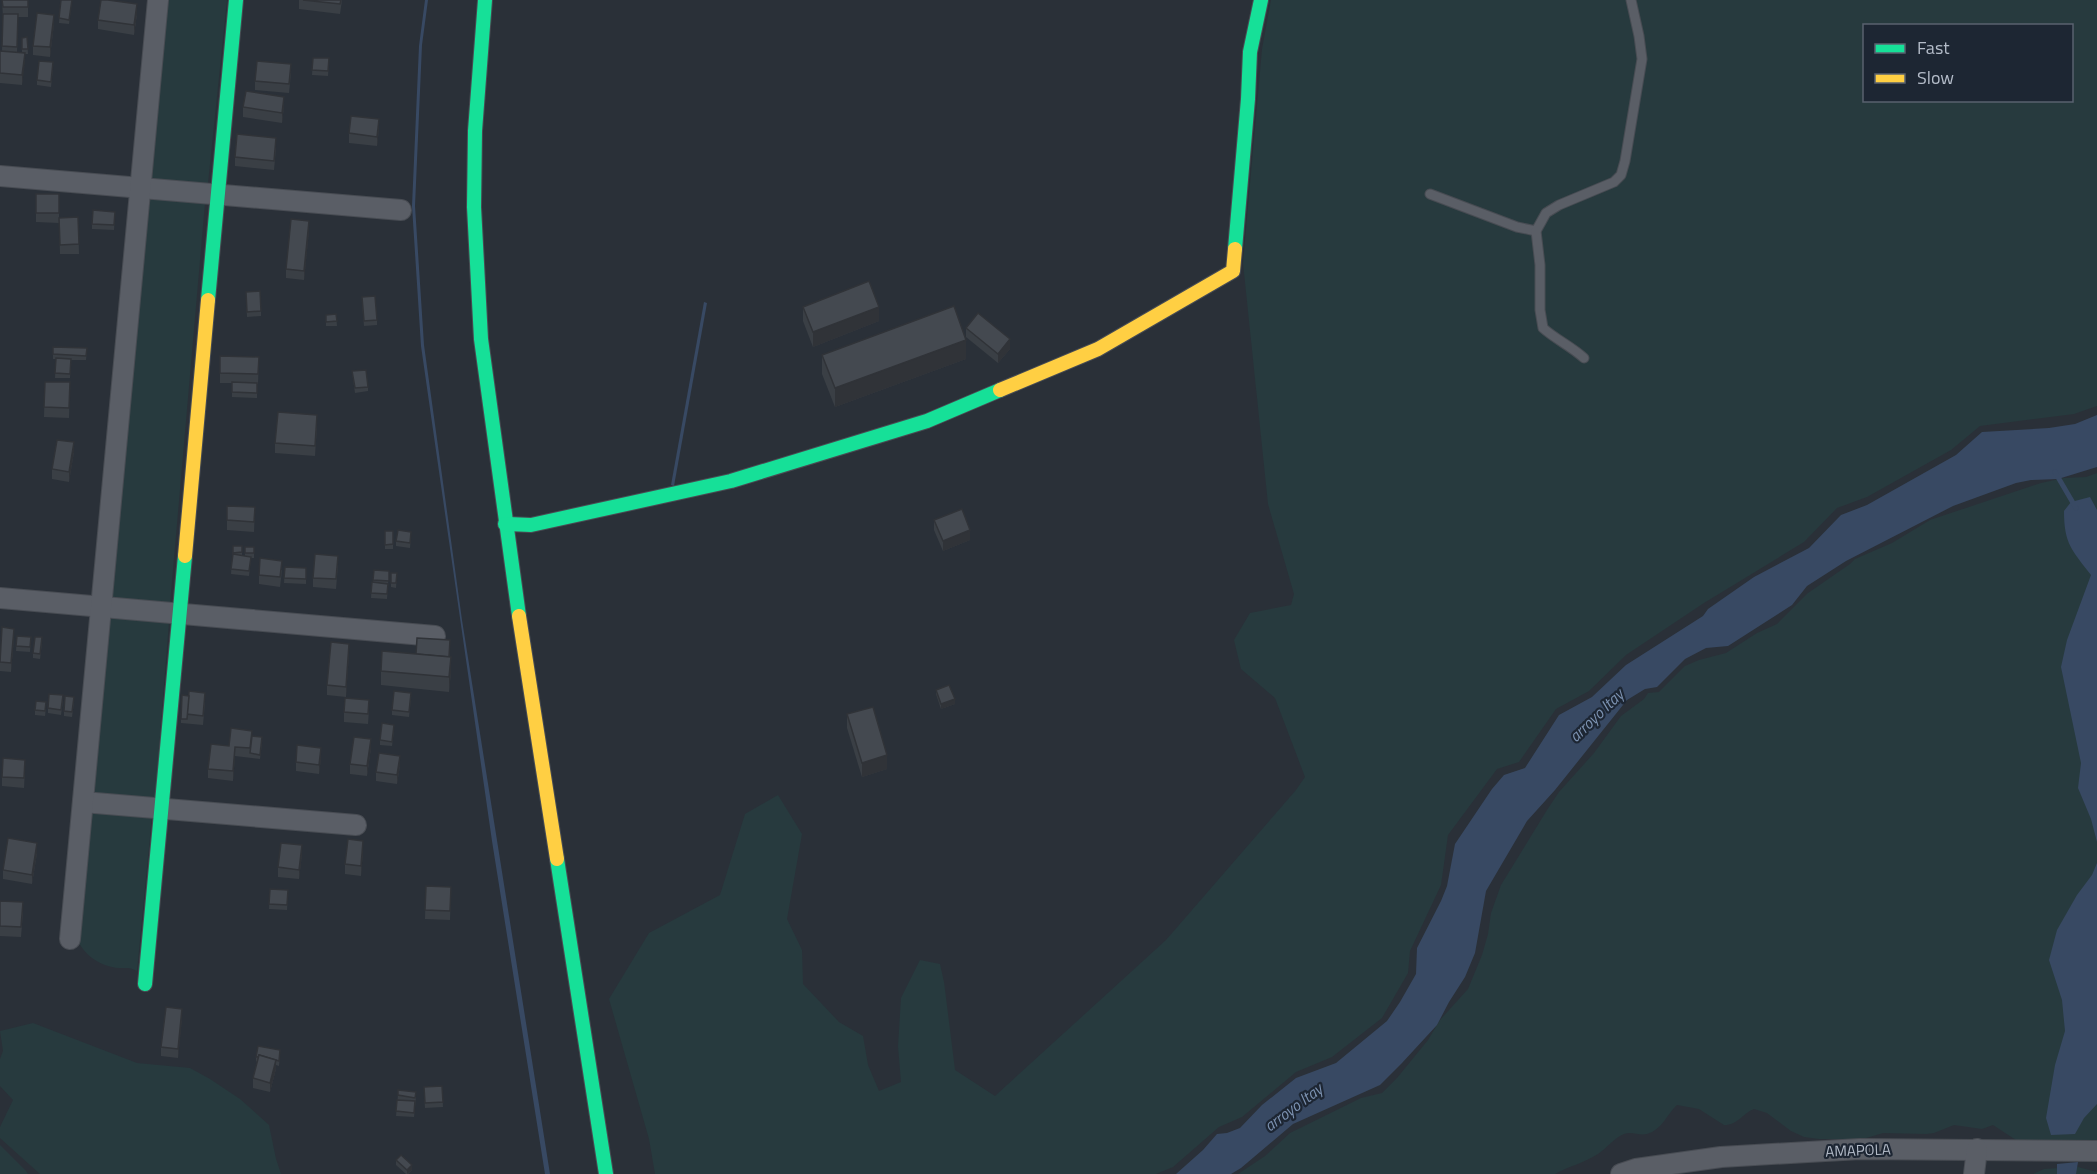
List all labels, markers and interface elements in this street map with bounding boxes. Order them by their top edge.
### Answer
legend [1863,24,2073,102]
text: Fast [1917,34,1950,61]
text: Slow [1917,64,1954,91]
water label: arroyo Itay [1563,681,1630,747]
water label: arroyo Itay [1259,1076,1329,1137]
street label: AMAPOLA [1825,1137,1891,1163]

